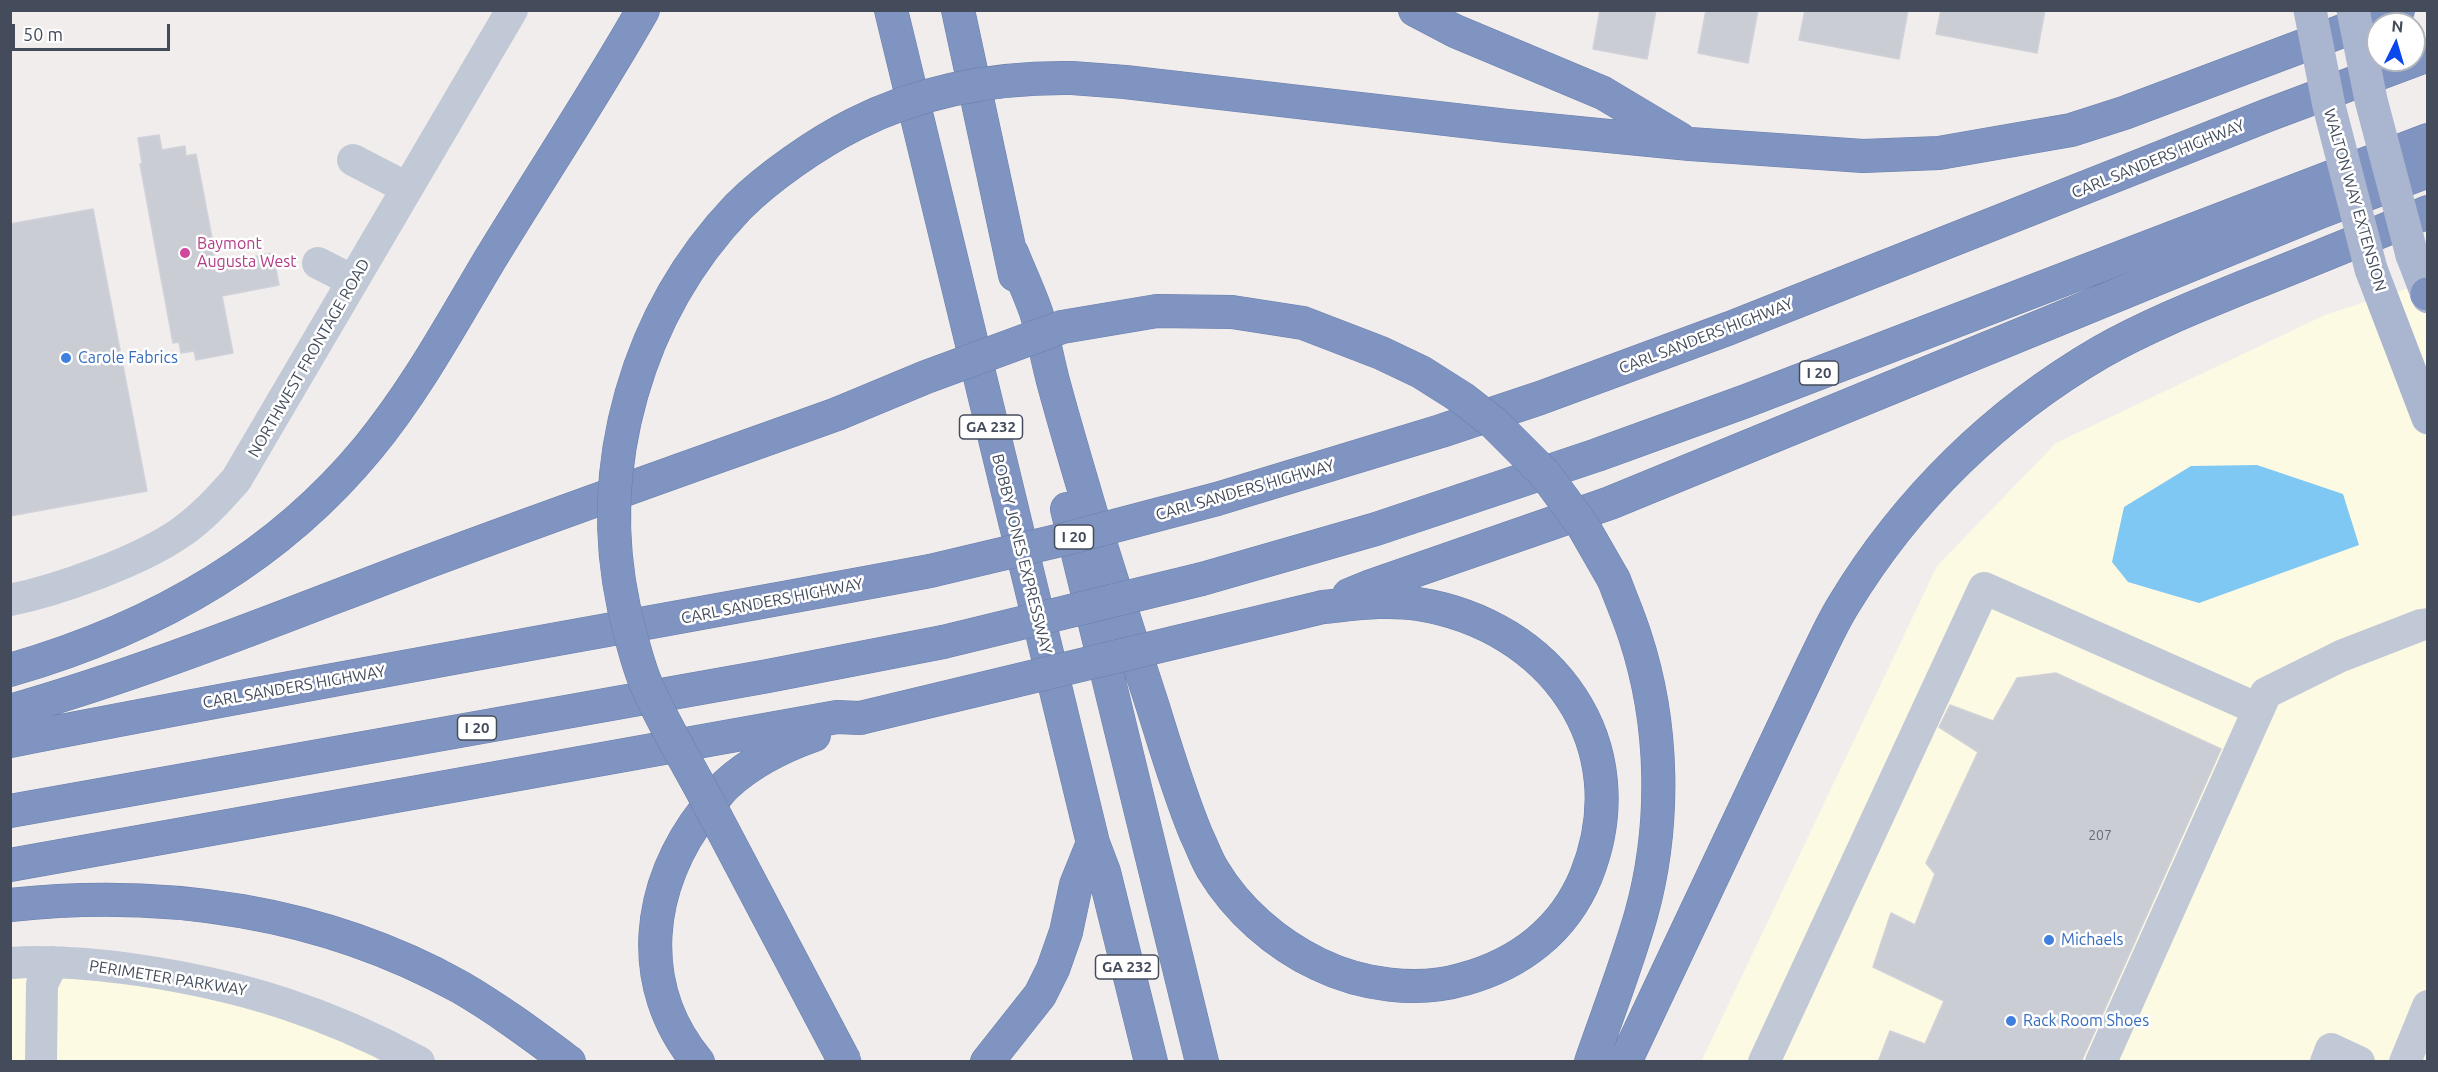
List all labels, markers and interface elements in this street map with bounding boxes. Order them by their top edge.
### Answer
scale bar [15,12,172,50]
north arrow [2366,12,2426,72]
text: N [2391,17,2404,36]
text: 50 m [23,24,63,44]
street label: WALTON WAY EXTENSION [2320,106,2390,294]
street label: CARL SANDERS HIGHWAY [2069,115,2247,203]
place label: Baymont Augusta West [197,234,297,272]
marker: Baymont Augusta West [178,246,192,260]
street label: NORTHWEST FRONTAGE ROAD [244,255,374,461]
street label: CARL SANDERS HIGHWAY [1616,294,1796,378]
place label: Carole Fabrics [78,348,178,368]
marker: Carole Fabrics [59,351,73,365]
road number: I 20 [1800,361,1838,385]
road number: GA 232 [960,415,1022,439]
street label: BOBBY JONES EXPRESSWAY [988,452,1056,656]
street label: CARL SANDERS HIGHWAY [1153,455,1337,525]
road number: I 20 [1054,525,1094,549]
street label: CARL SANDERS HIGHWAY [679,574,865,628]
street label: CARL SANDERS HIGHWAY [201,661,387,713]
road number: I 20 [458,716,496,740]
house number: 207 [2088,827,2112,843]
place label: Michaels [2061,930,2124,950]
marker: Michaels [2042,933,2056,947]
road number: GA 232 [1096,955,1158,979]
street label: PERIMETER PARKWAY [88,956,248,1000]
place label: Rack Room Shoes [2023,1011,2149,1031]
marker: Rack Room Shoes [2004,1014,2018,1028]

